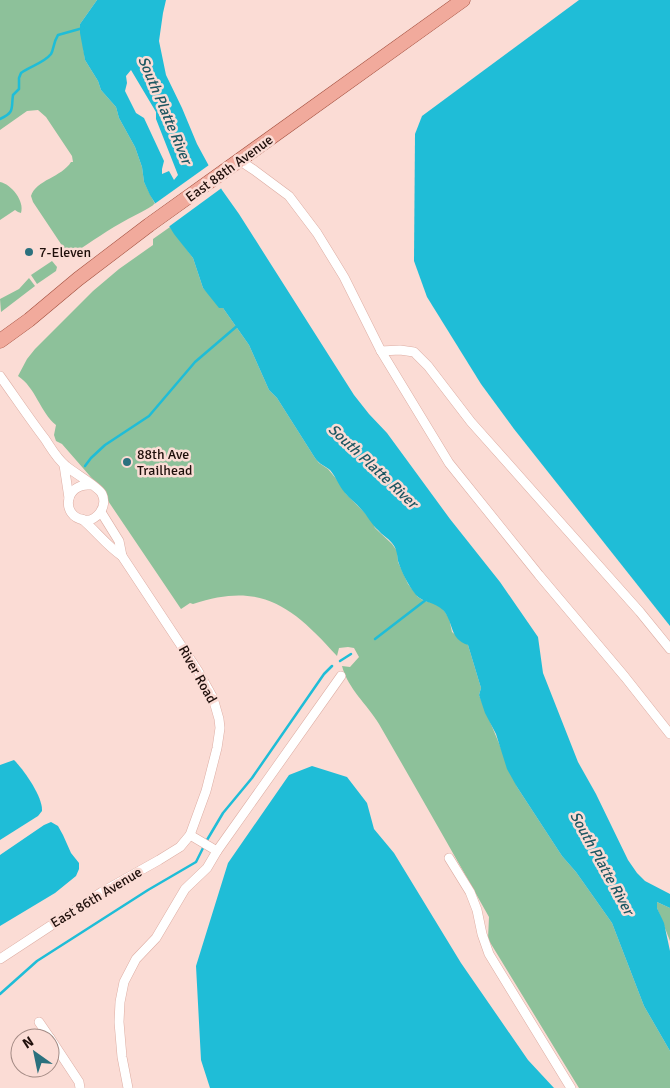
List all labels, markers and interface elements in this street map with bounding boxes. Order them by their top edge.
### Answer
water label: South Platte River [134,53,197,169]
street label: East 88th Avenue [182,131,276,206]
place label: 7-Eleven [39,244,91,261]
marker: 7-Eleven [23,246,35,258]
water label: South Platte River [325,420,423,514]
place label: 88th Ave Trailhead [137,446,192,479]
marker: 88th Ave Trailhead [121,456,133,468]
street label: River Road [175,642,220,706]
water label: South Platte River [566,808,639,920]
street label: East 86th Avenue [48,863,145,931]
north arrow [10,1028,60,1078]
text: N [19,1033,37,1052]

